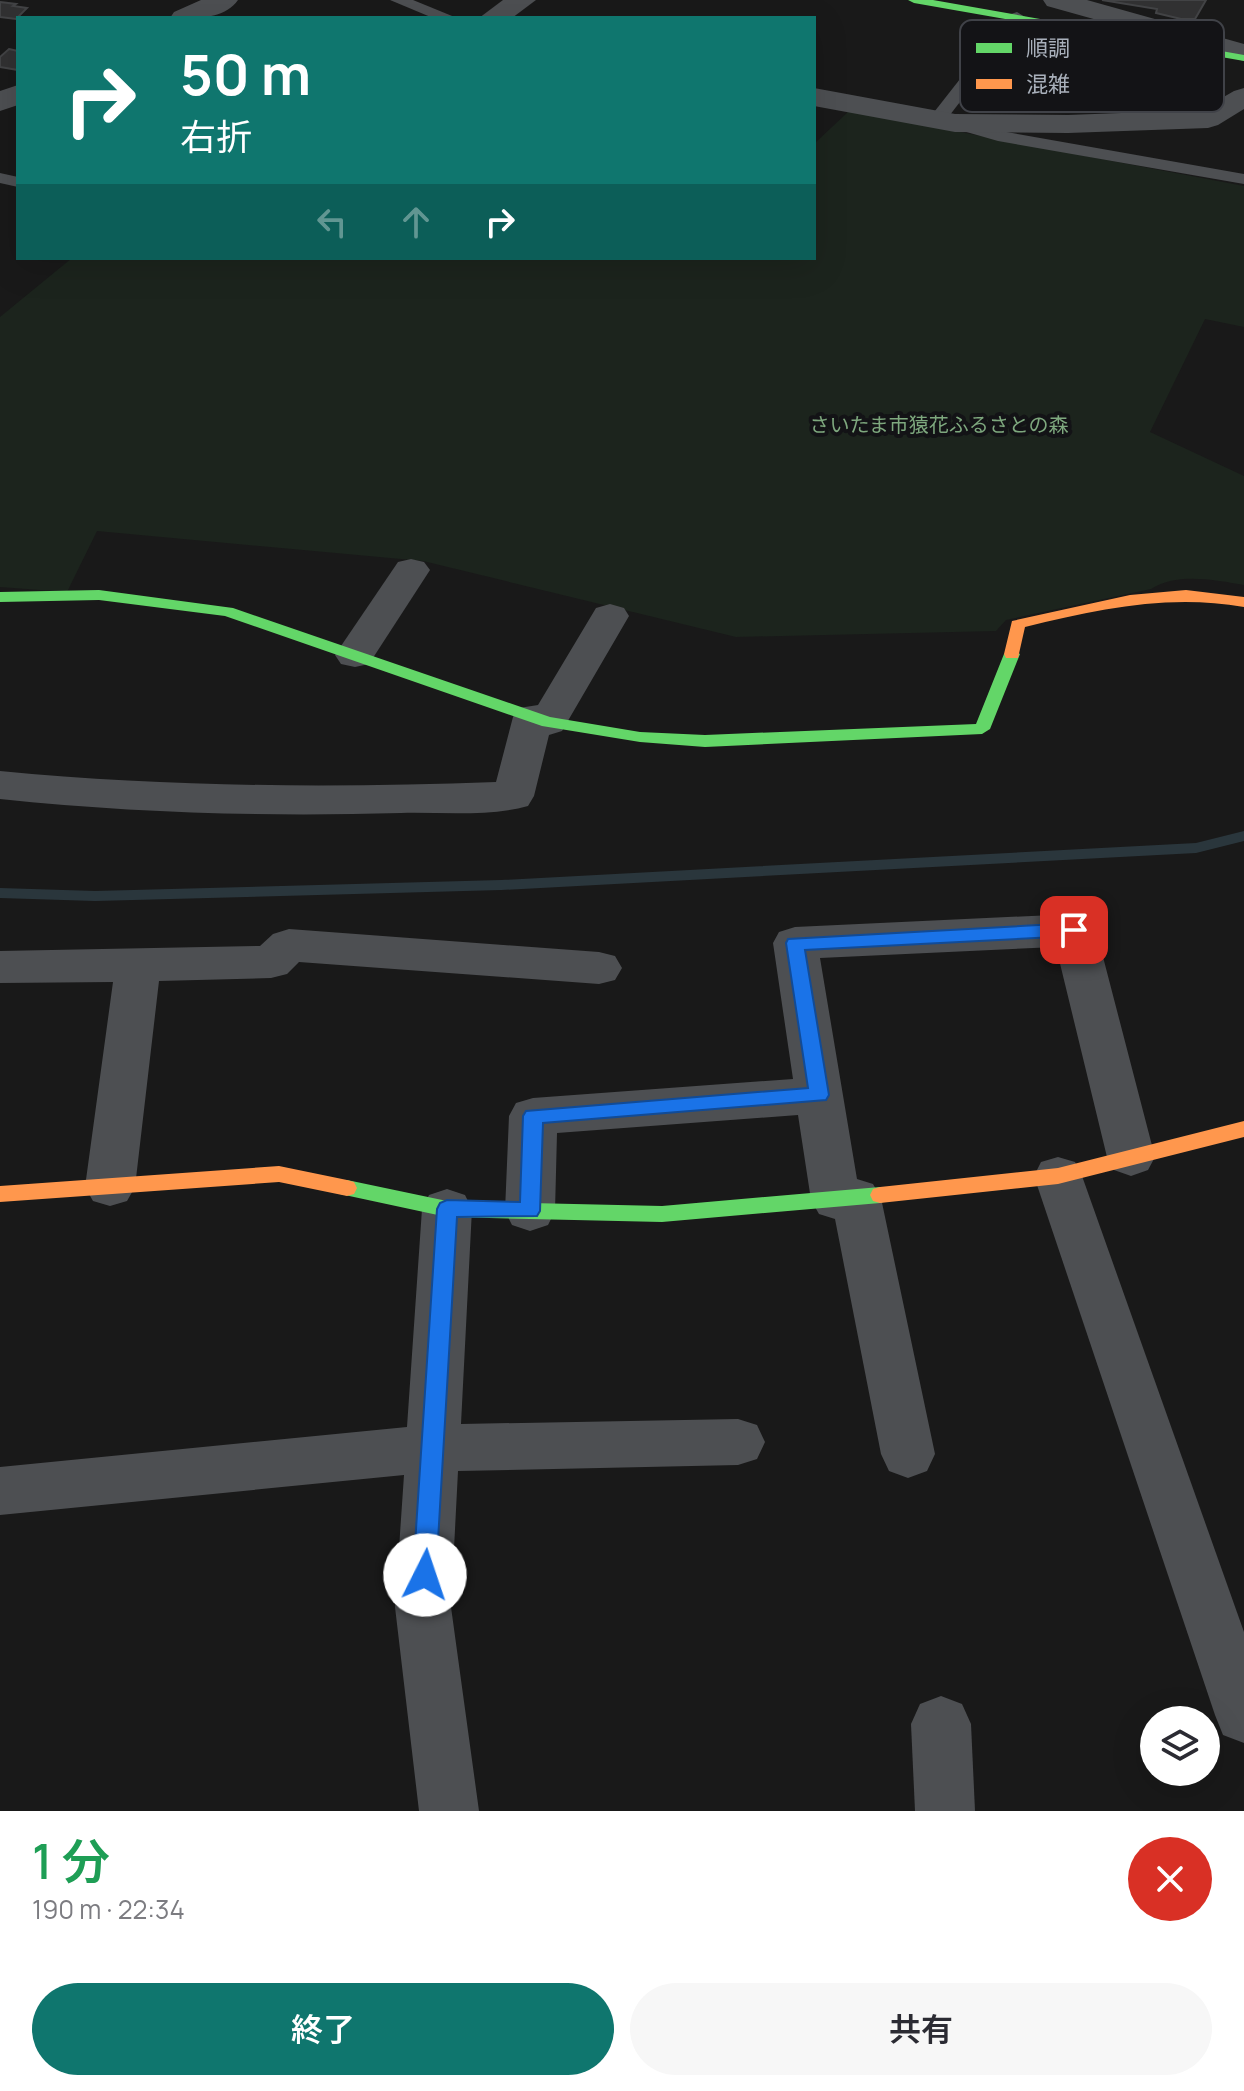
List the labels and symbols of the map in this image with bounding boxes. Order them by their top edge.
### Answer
legend [960,20,1224,112]
text: 順調 [1026,33,1070,63]
text: 混雑 [1026,69,1070,99]
park label: さいたま市猿花ふるさとの森 [809,411,1069,438]
pin [1040,896,1108,964]
position arrow [383,1533,467,1617]

